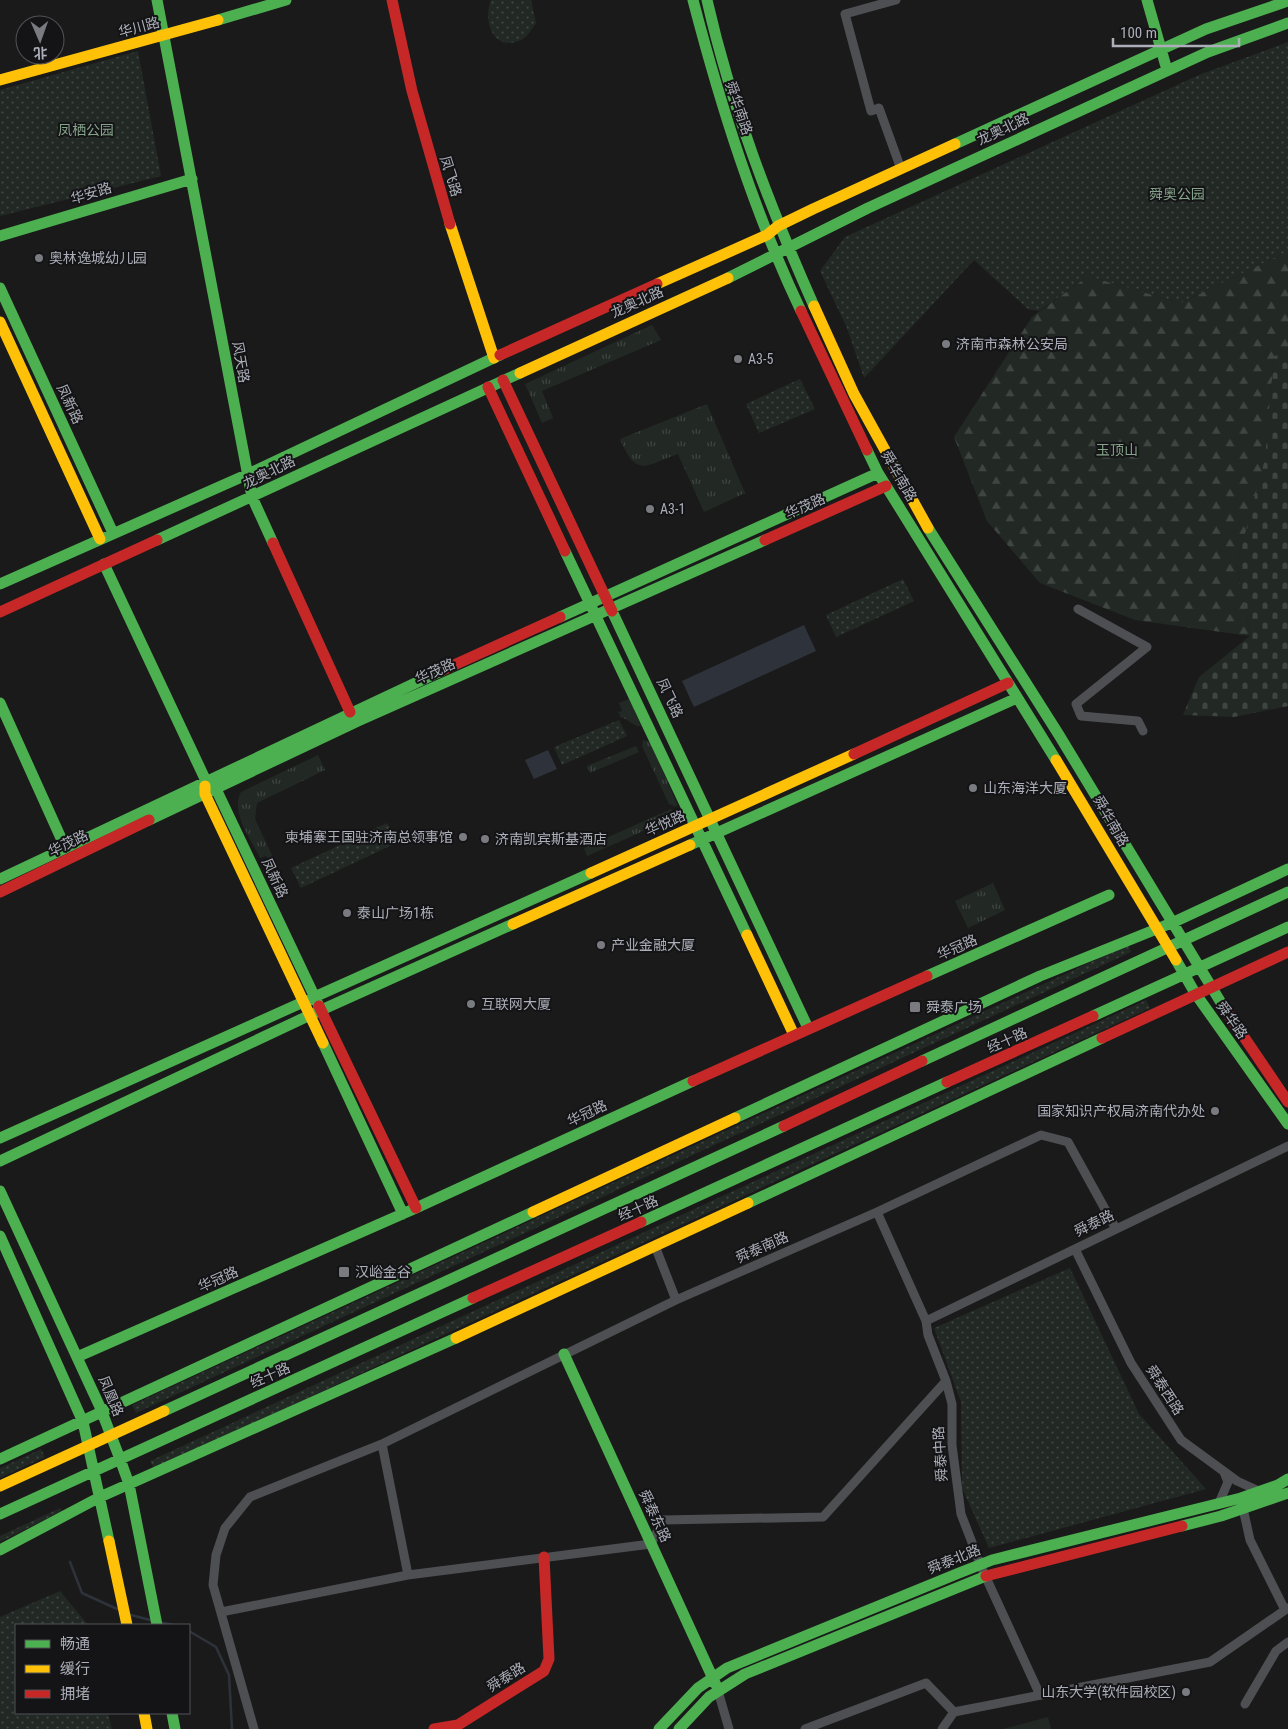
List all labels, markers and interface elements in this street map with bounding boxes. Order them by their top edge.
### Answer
street label: 华川路 [117,14,161,40]
north arrow [15,15,65,65]
scale bar [1113,15,1239,47]
text: 100 m [1120,24,1157,42]
text: 北 [33,45,48,61]
street label: 舜华南路 [722,79,756,137]
street label: 龙奥北路 [974,110,1032,148]
park label: 凤栖公园 [58,122,114,138]
street label: 凤飞路 [437,154,465,198]
street label: 华安路 [69,179,113,207]
park label: 舜奥公园 [1149,186,1205,202]
place label: 奥林逸城幼儿园 [49,250,147,266]
marker: 奥林逸城幼儿园 [33,252,45,264]
street label: 龙奥北路 [608,283,666,321]
place label: 济南市森林公安局 [956,336,1068,352]
marker: 济南市森林公安局 [940,338,952,350]
street label: 风天路 [229,340,253,384]
place label: A3-5 [748,351,773,367]
marker: A3-5 [732,353,744,365]
street label: 凤新路 [54,382,86,426]
park label: 玉顶山 [1096,442,1138,458]
street label: 舜华南路 [878,448,920,504]
street label: 龙奥北路 [240,453,298,491]
street label: 华茂路 [783,490,827,522]
place label: A3-1 [660,501,685,517]
marker: A3-1 [644,503,656,515]
street label: 华茂路 [413,655,457,687]
street label: 凤飞路 [654,676,686,720]
place label: 山东海洋大厦 [983,780,1067,796]
marker: 山东海洋大厦 [967,782,979,794]
street label: 舜华南路 [1090,793,1132,849]
street label: 华悦路 [643,807,687,839]
street label: 华茂路 [46,827,90,859]
place label: 柬埔寨王国驻济南总领事馆 [285,829,453,845]
marker: 柬埔寨王国驻济南总领事馆 [457,831,469,843]
place label: 济南凯宾斯基酒店 [495,831,607,847]
marker: 济南凯宾斯基酒店 [479,833,491,845]
street label: 凤新路 [259,856,291,900]
place label: 泰山广场1栋 [357,905,434,921]
marker: 泰山广场1栋 [341,907,353,919]
street label: 华冠路 [935,931,979,963]
place label: 产业金融大厦 [611,937,695,953]
marker: 产业金融大厦 [595,939,607,951]
place label: 互联网大厦 [481,996,551,1012]
marker: 互联网大厦 [465,998,477,1010]
street label: 舜华路 [1213,998,1251,1042]
place label: 舜泰广场 [926,999,982,1015]
marker: 舜泰广场 [908,1000,922,1014]
street label: 经十路 [985,1024,1029,1056]
street label: 华冠路 [565,1097,609,1129]
place label: 国家知识产权局济南代办处 [1037,1103,1205,1119]
marker: 国家知识产权局济南代办处 [1209,1105,1221,1117]
street label: 经十路 [616,1192,660,1224]
street label: 舜泰路 [1072,1207,1116,1239]
street label: 舜泰南路 [733,1228,791,1266]
street label: 华冠路 [196,1263,240,1295]
place label: 汉峪金谷 [355,1264,411,1280]
marker: 汉峪金谷 [337,1265,351,1279]
street label: 经十路 [248,1359,292,1391]
street label: 舜泰西路 [1143,1362,1187,1418]
street label: 凤凰路 [95,1374,127,1418]
street label: 舜泰中路 [930,1426,950,1482]
street label: 舜泰东路 [636,1487,674,1545]
street label: 舜泰北路 [925,1541,983,1577]
legend [15,1624,190,1714]
text: 畅通 [60,1635,90,1653]
street label: 舜泰路 [484,1659,528,1695]
text: 缓行 [60,1660,90,1678]
place label: 山东大学(软件园校区) [1041,1684,1176,1701]
text: 拥堵 [60,1685,90,1703]
marker: 山东大学(软件园校区) [1180,1686,1192,1698]

